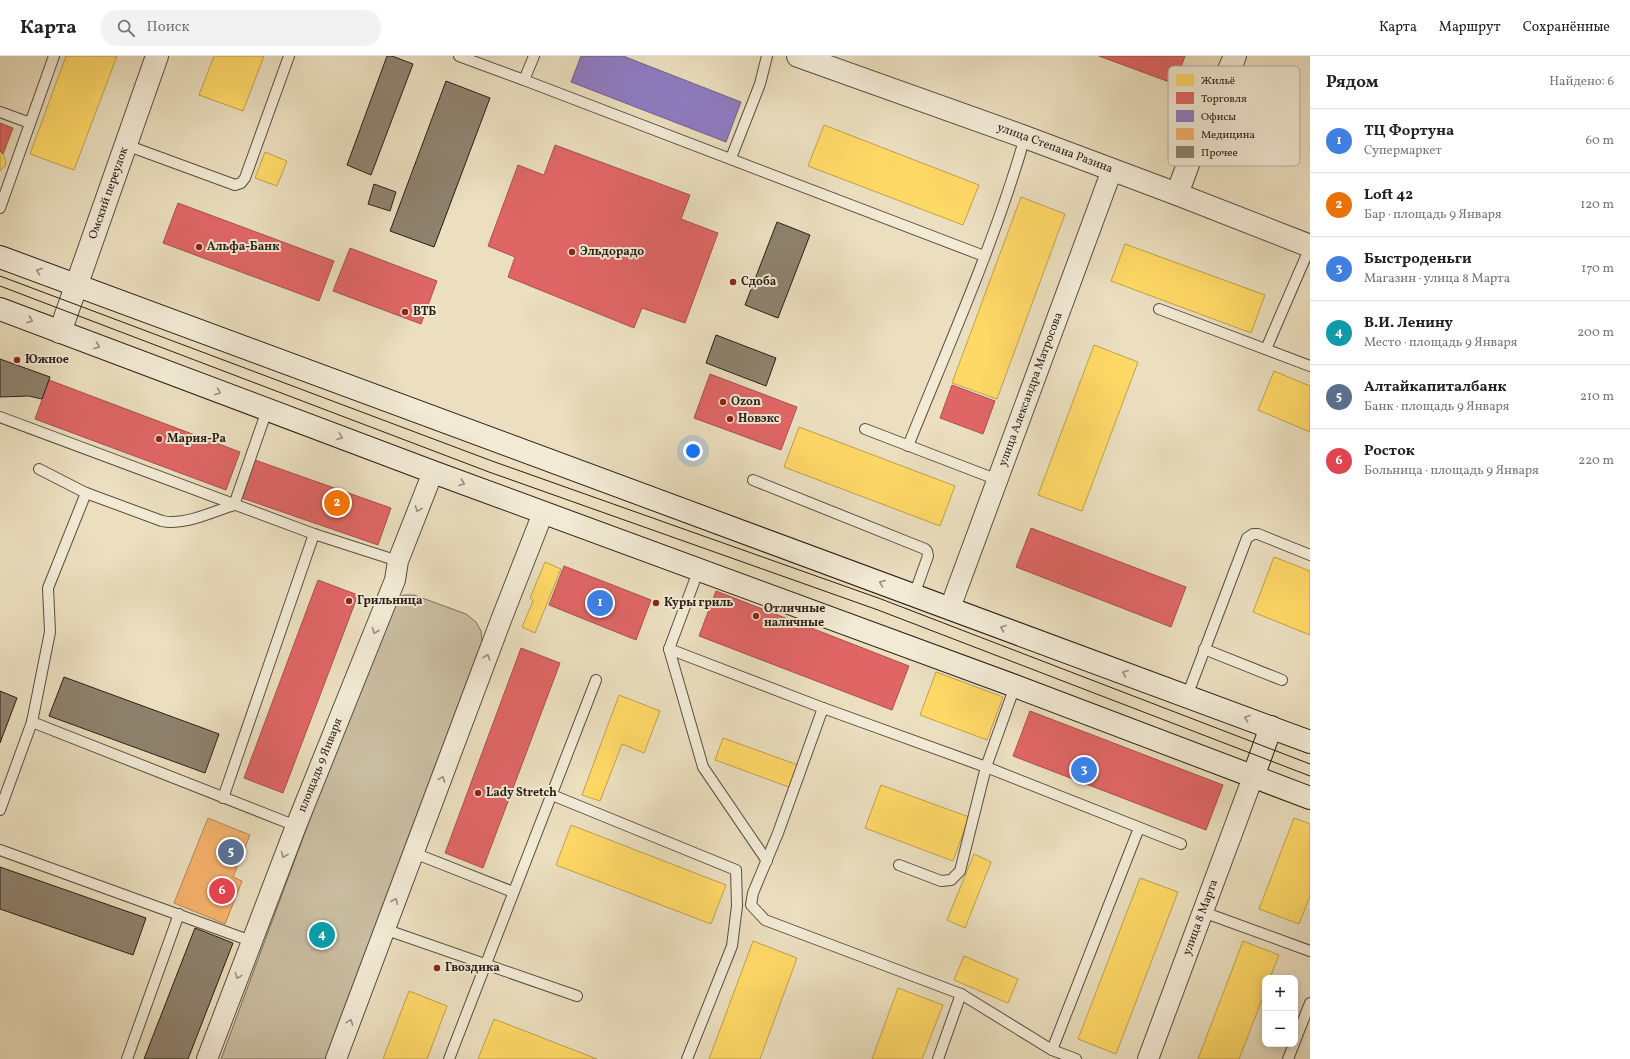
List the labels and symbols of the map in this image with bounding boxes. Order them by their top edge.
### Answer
legend [1168,66,1300,166]
text: Жильё [1201,74,1235,89]
text: Торговля [1201,92,1247,107]
text: Офисы [1201,110,1236,125]
street label: улица Степана Разина [995,120,1115,177]
text: Медицина [1201,128,1255,143]
street label: Омский переулок [85,145,132,241]
text: Прочее [1201,146,1238,161]
place label: Альфа-Банк [207,239,279,255]
marker: Альфа-Банк [194,242,204,252]
place label: Эльдорадо [580,244,644,260]
marker: Эльдорадо [567,247,577,257]
one-way arrow [36,267,43,276]
place label: Сдоба [741,274,777,290]
marker: Сдоба [728,277,738,287]
place label: ВТБ [413,304,436,320]
marker: ВТБ [400,307,410,317]
street label: улица Александра Матросова [995,310,1067,469]
one-way arrow [27,316,34,324]
one-way arrow [93,341,100,349]
place label: Южное [25,352,69,368]
marker: Южное [12,355,22,365]
one-way arrow [215,387,222,395]
place label: Ozon [731,394,761,410]
marker: Ozon [718,397,728,407]
place label: Новэкс [738,411,780,427]
marker: Новэкс [725,414,735,424]
place label: Мария-Ра [167,431,226,447]
one-way arrow [337,433,344,441]
marker: Мария-Ра [154,434,164,444]
your location [683,441,703,461]
one-way arrow [458,479,465,487]
pin: 2 [324,488,350,518]
one-way arrow [415,505,423,512]
one-way arrow [878,579,885,587]
pin: 1 [587,588,613,618]
place label: Грильница [357,593,423,609]
place label: Куры гриль [664,595,734,611]
marker: Грильница [344,596,354,606]
marker: Куры гриль [651,598,661,608]
place label: Отличные наличные [764,601,825,631]
marker: Отличные наличные [751,611,761,621]
one-way arrow [1000,624,1007,633]
one-way arrow [372,626,380,634]
one-way arrow [482,654,490,661]
one-way arrow [1122,670,1129,678]
one-way arrow [1244,715,1251,723]
street label: площадь 9 Января [294,716,347,815]
pin: 3 [1071,755,1097,785]
one-way arrow [437,776,445,783]
place label: Lady Stretch [486,785,557,801]
marker: Lady Stretch [473,788,483,798]
pin: 5 [218,837,244,867]
one-way arrow [281,851,289,858]
pin: 6 [209,876,235,906]
street label: улица 8 Марта [1179,877,1222,958]
one-way arrow [391,897,399,904]
pin: 4 [309,920,335,950]
place label: Гвоздика [445,960,500,976]
marker: Гвоздика [432,963,442,973]
one-way arrow [234,973,242,980]
one-way arrow [345,1019,353,1026]

